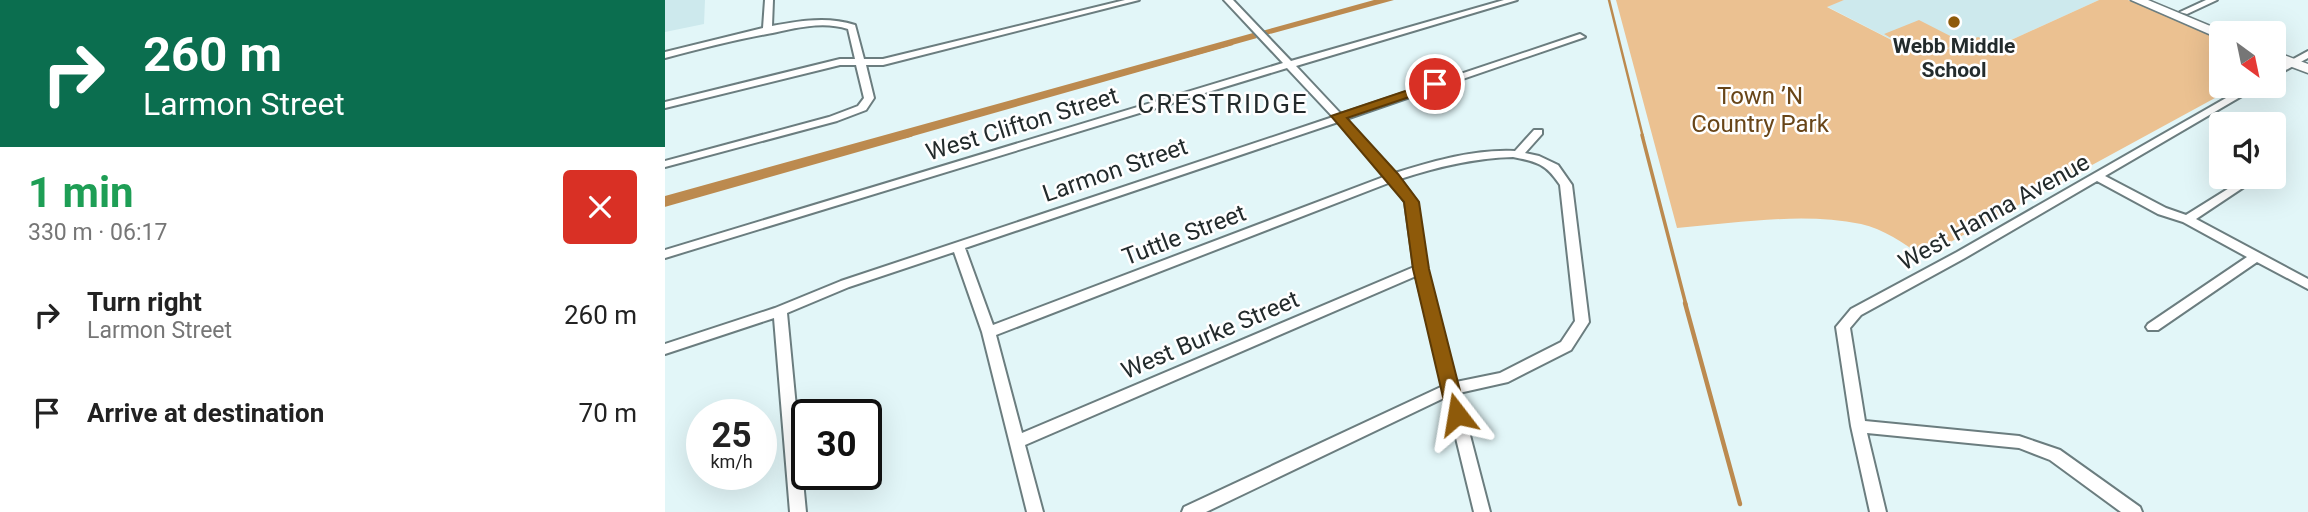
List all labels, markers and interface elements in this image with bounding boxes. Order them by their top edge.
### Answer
marker: Webb Middle School [1946,14,1962,30]
north arrow [2209,21,2285,98]
map controls [2209,21,2286,189]
text: 260 m [143,26,282,83]
icon: right [28,28,119,119]
place label: Webb Middle School [1893,34,2015,82]
pin [1405,54,1465,114]
icon: arrive [1416,65,1454,103]
street label: West Clifton Street [923,81,1122,167]
park label: Town ’N Country Park [1691,82,1830,138]
text: Larmon Street [143,85,345,123]
district label: CRESTRIDGE [1137,89,1309,119]
button: sound [2209,112,2286,189]
street label: Larmon Street [1039,132,1191,208]
street label: West Hanna Avenue [1894,148,2094,276]
text: 1 min [28,168,134,217]
button: close [563,170,637,244]
street label: Tuttle Street [1118,199,1250,271]
text: 330 m · 06:17 [28,219,167,246]
street label: West Burke Street [1117,285,1303,385]
text: Turn right [87,287,202,317]
icon: right [28,296,66,334]
text: 260 m [564,300,637,330]
text: Larmon Street [87,317,232,344]
position arrow [1420,377,1494,451]
icon: arrive [28,394,66,432]
text: Arrive at destination [87,398,324,428]
text: 70 m [579,398,637,428]
speed limit sign: 30 [791,399,882,490]
text: 25 [711,415,752,456]
text: km/h [710,451,753,472]

